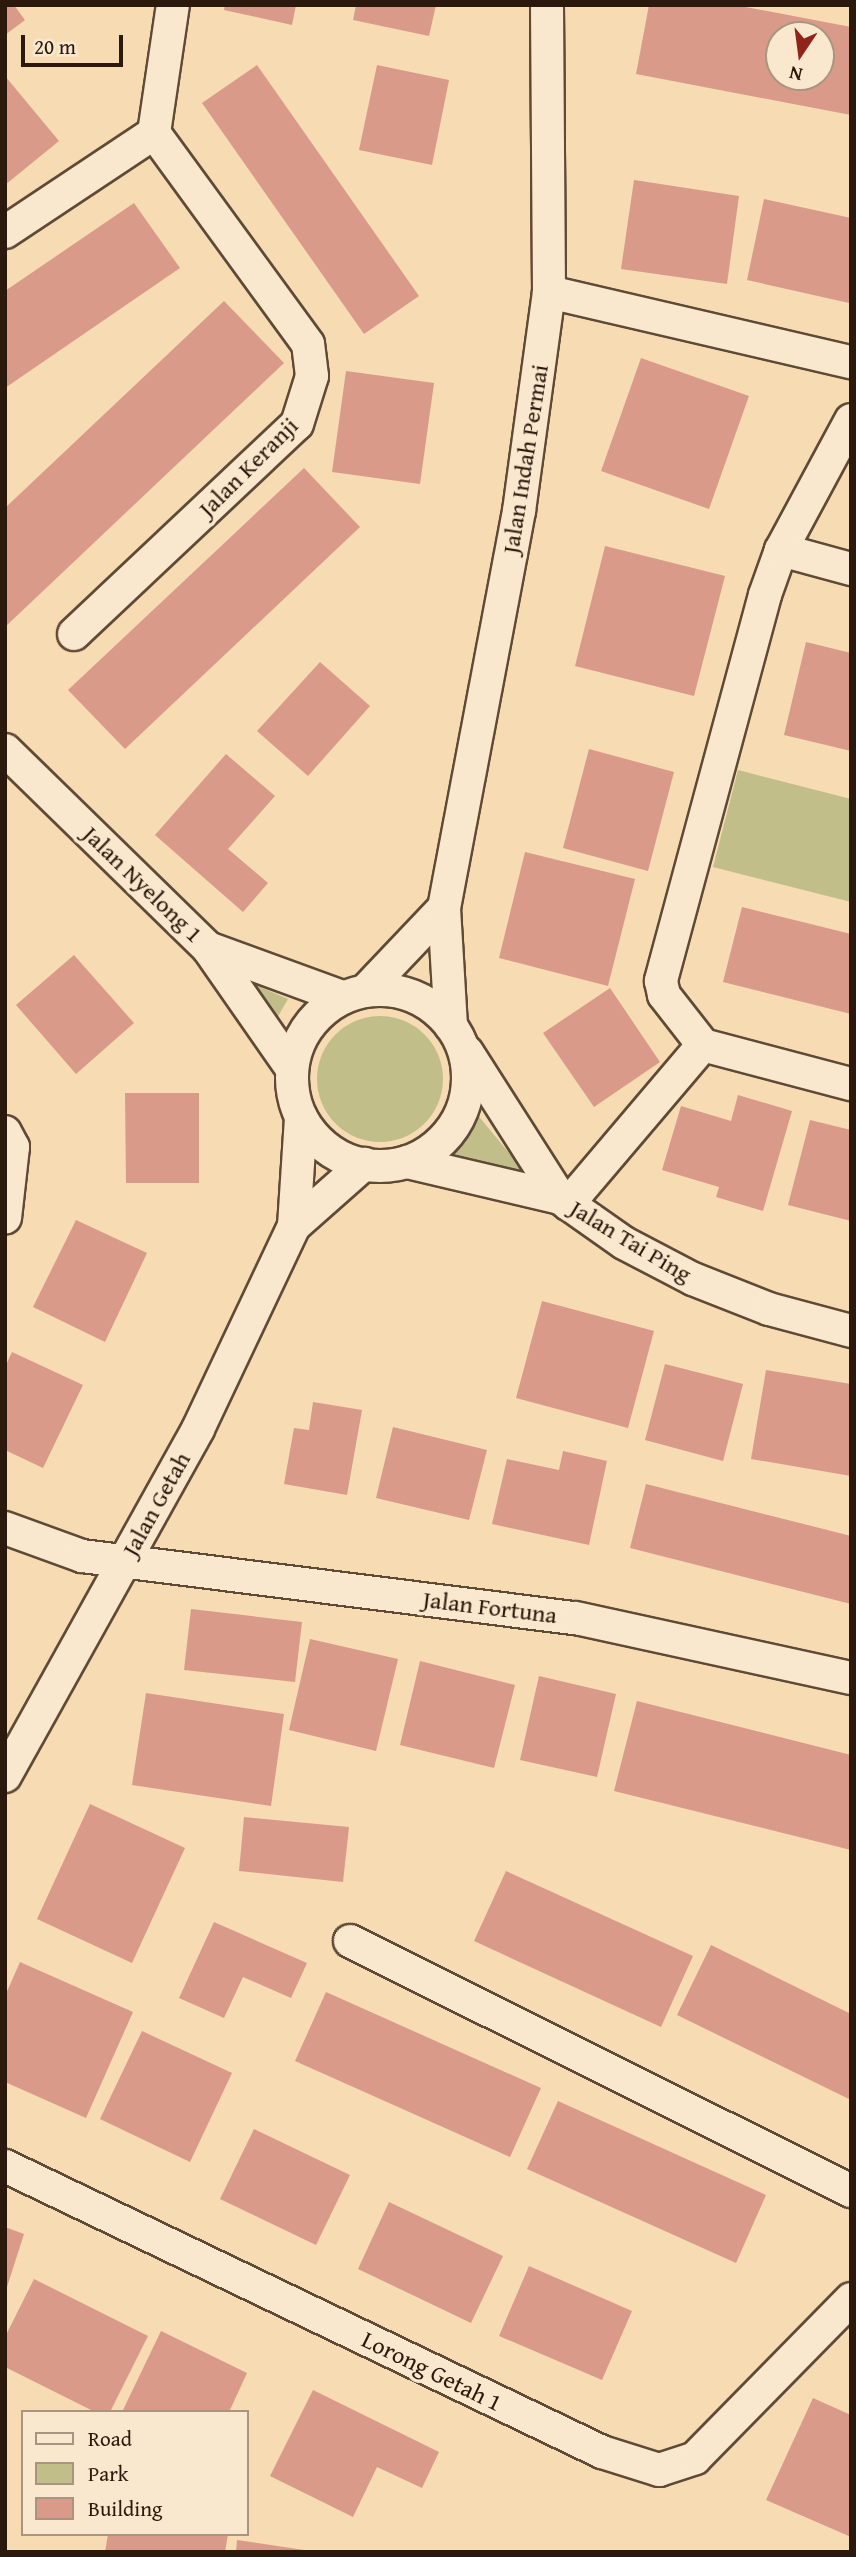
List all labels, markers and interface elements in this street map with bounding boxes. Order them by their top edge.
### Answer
scale bar [24,21,126,65]
north arrow [765,21,835,91]
text: 20 m [34,31,76,62]
text: N [786,59,805,90]
street label: Jalan Indah Permai [496,362,554,556]
street label: Jalan Keranji [192,411,304,523]
street label: Jalan Nyelong 1 [77,820,209,948]
street label: Jalan Tai Ping [565,1193,697,1289]
street label: Jalan Getah [116,1447,196,1561]
street label: Jalan Fortuna [421,1584,559,1630]
street label: Lorong Getah 1 [357,2325,507,2417]
legend [21,2410,248,2536]
text: Road [88,2423,132,2454]
text: Park [88,2458,129,2489]
text: Building [88,2493,162,2524]

